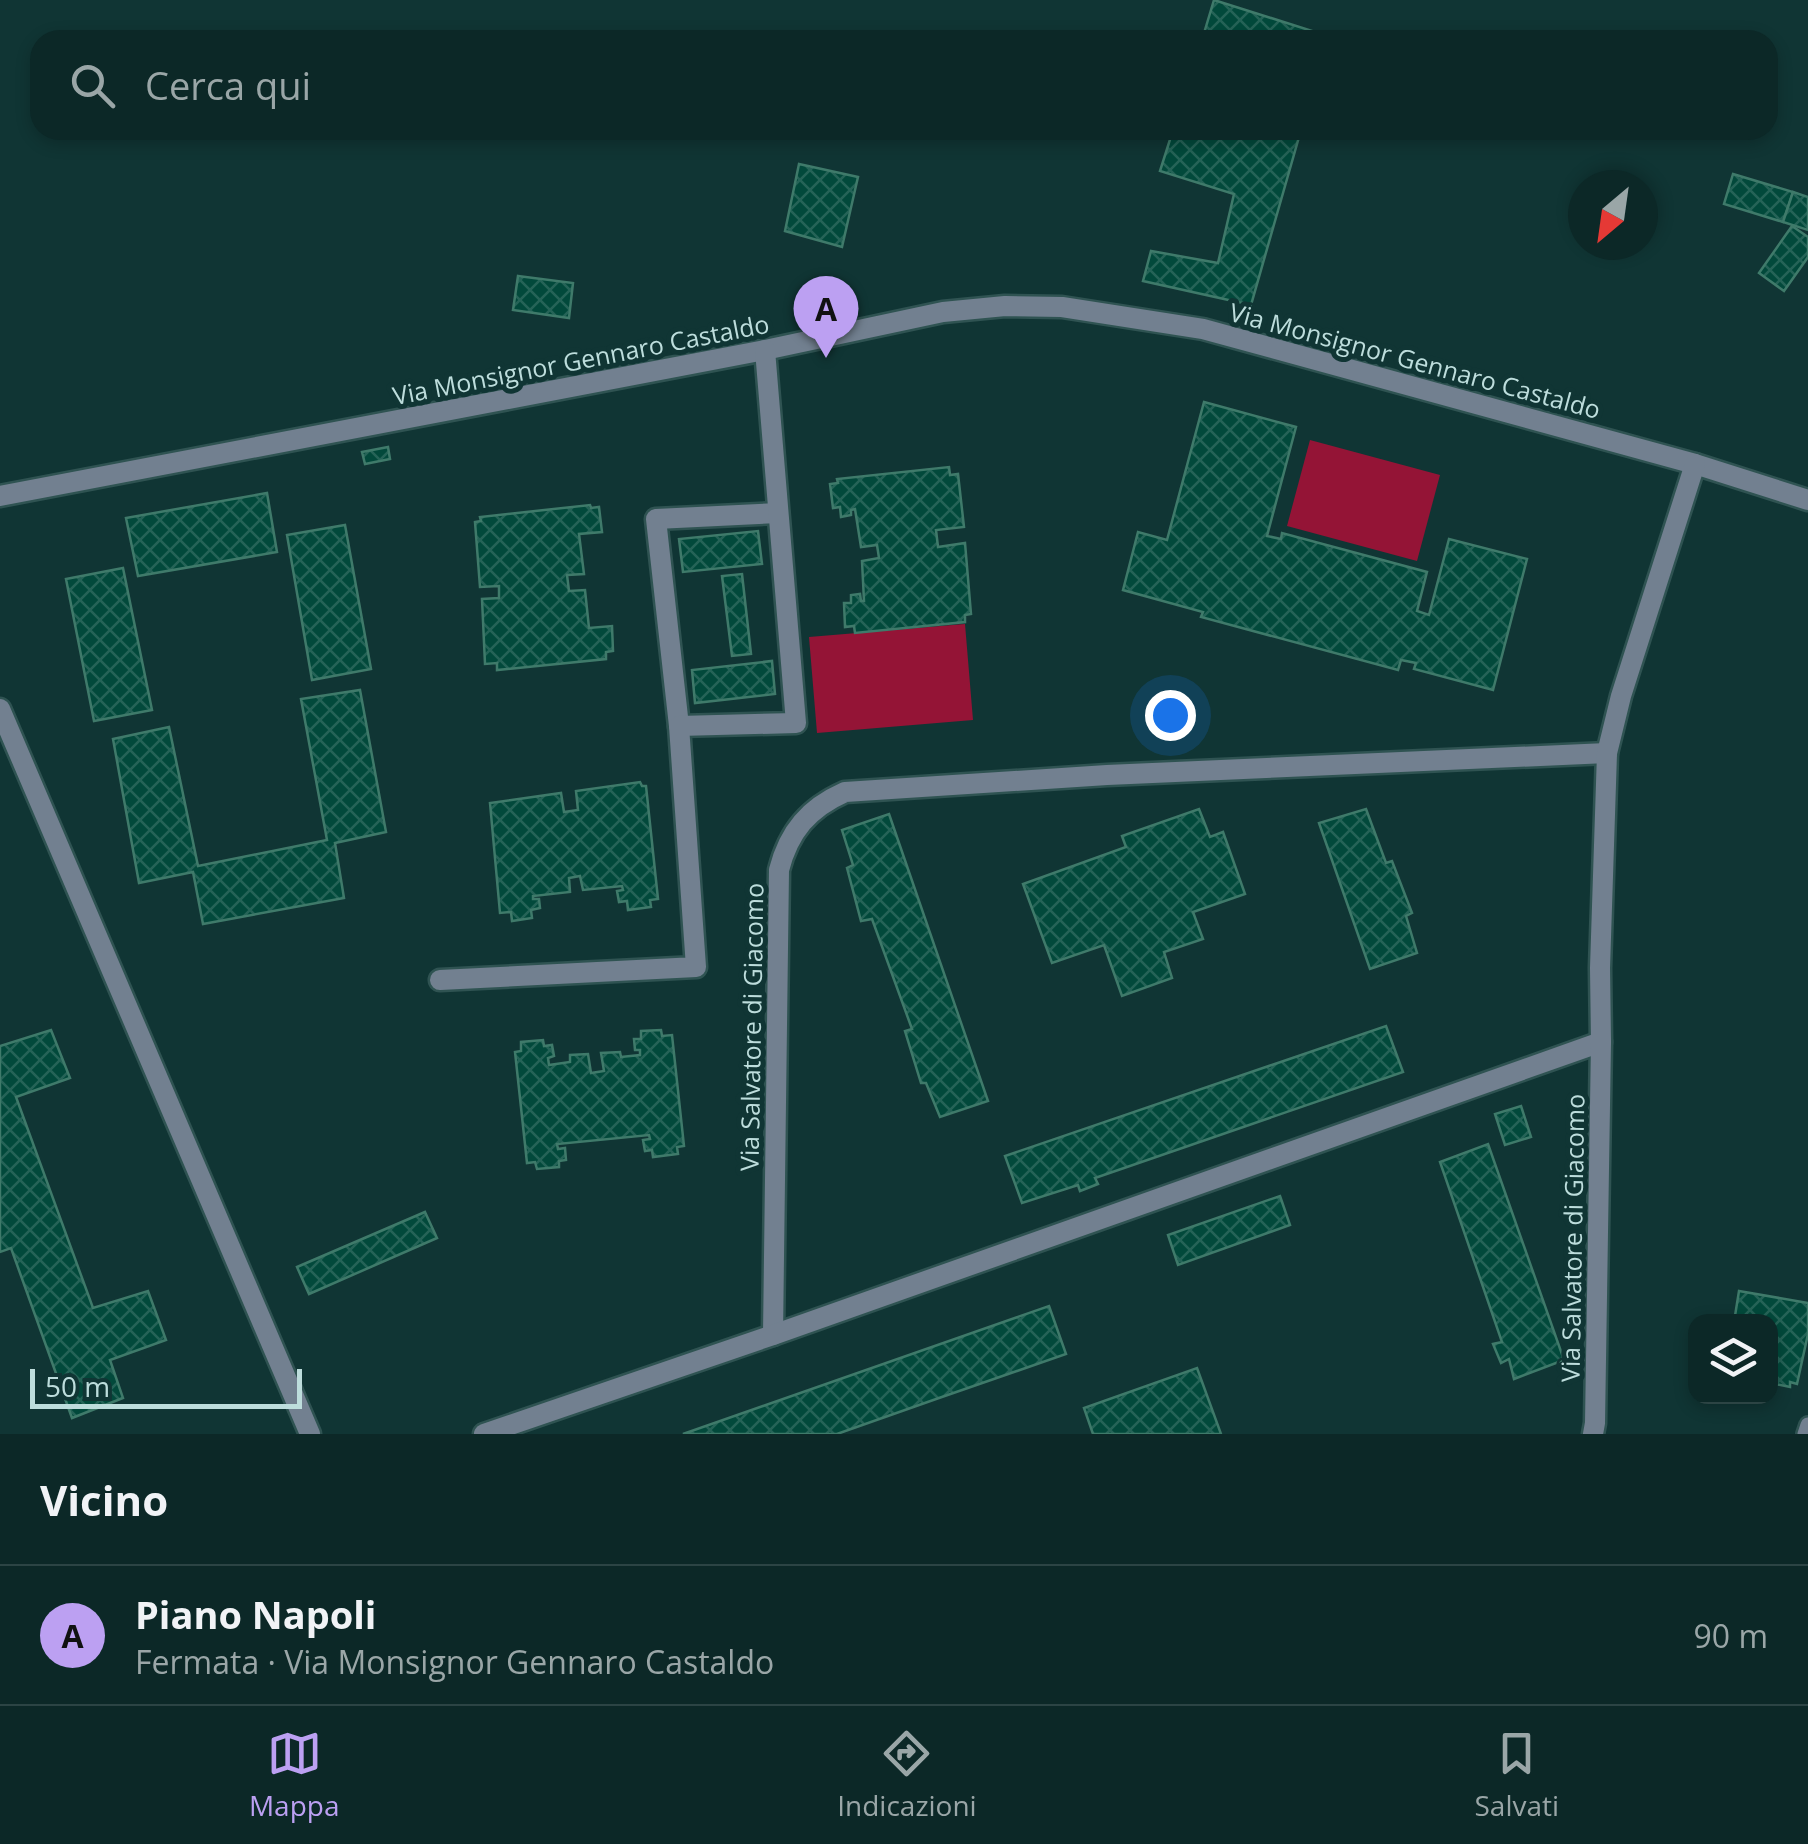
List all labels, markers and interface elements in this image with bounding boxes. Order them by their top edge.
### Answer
search box [30,30,1778,140]
icon: search [65,58,120,113]
text: Cerca qui [145,59,311,111]
north arrow [1568,170,1658,260]
pin: A [794,276,858,358]
street label: Via Monsignor Gennaro Castaldo [1226,294,1605,426]
street label: Via Monsignor Gennaro Castaldo [390,306,772,412]
your location [1145,690,1196,741]
street label: Via Salvatore di Giacomo [731,883,771,1171]
street label: Via Salvatore di Giacomo [1552,1094,1592,1382]
map controls [1688,1314,1778,1404]
button: layers [1688,1314,1778,1404]
scale bar [30,1364,302,1408]
text: 50 m [45,1367,110,1405]
text: Vicino [40,1471,168,1528]
text: Piano Napoli [135,1588,376,1640]
text: A [61,1614,84,1657]
text: 90 m [1693,1614,1768,1657]
text: Fermata · Via Monsignor Gennaro Castaldo [135,1640,774,1683]
tab: Mappa [249,1726,339,1824]
tab: Indicazioni [837,1726,977,1824]
tab: Salvati [1475,1726,1559,1824]

